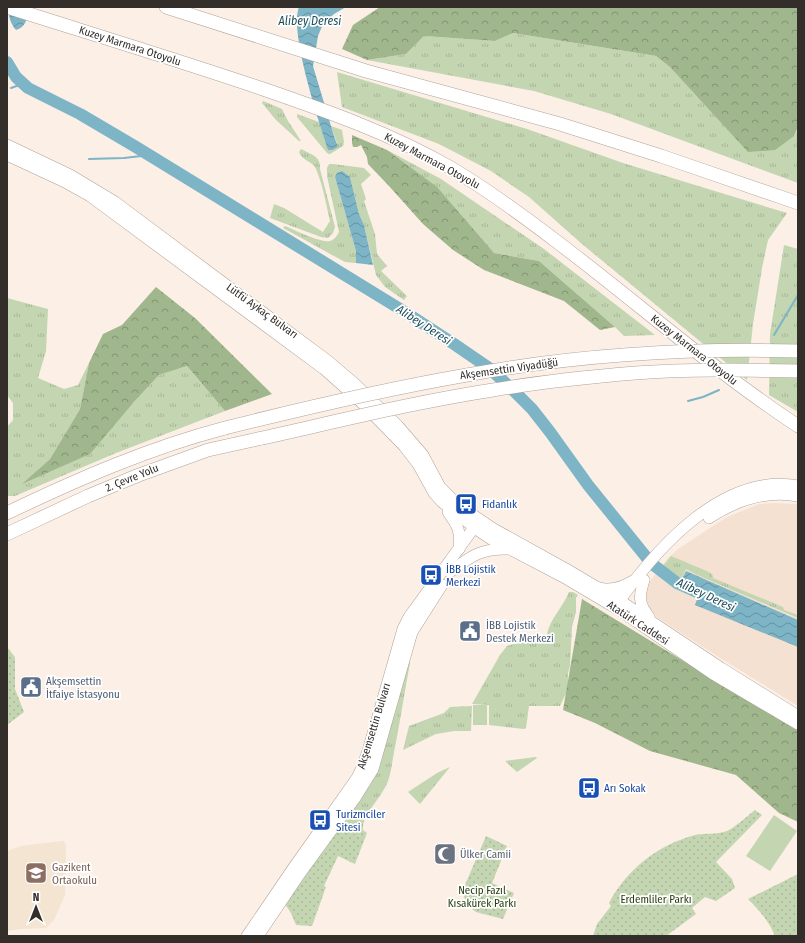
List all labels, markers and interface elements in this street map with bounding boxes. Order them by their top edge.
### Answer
water label: Alibey Deresi [278,14,341,28]
street label: Kuzey Marmara Otoyolu [77,23,183,69]
street label: Kuzey Marmara Otoyolu [382,130,482,192]
street label: Lütfü Aykaç Bulvarı [224,281,300,341]
water label: Alibey Deresi [393,301,454,348]
street label: Kuzey Marmara Otoyolu [648,312,740,388]
street label: Akşemsettin Viyadüğü [459,356,559,382]
street label: 2. Çevre Yolu [103,461,161,495]
bus stop icon: Fidanlık [453,491,479,517]
place label: Fidanlık [482,498,518,511]
bus stop icon: İBB Lojistik Merkezi [418,562,444,588]
place label: İBB Lojistik Merkezi [446,562,497,589]
water label: Alibey Deresi [674,575,737,615]
street label: Atatürk Caddesi [605,598,672,648]
public building icon: İBB Lojistik Destek Merkezi [457,618,483,644]
place label: İBB Lojistik Destek Merkezi [486,618,554,645]
public building icon: Akşemsettin İtfaiye İstasyonu [18,674,44,700]
place label: Akşemsettin İtfaiye İstasyonu [46,675,120,701]
street label: Akşemsettin Bulvarı [355,681,393,771]
bus stop icon: Arı Sokak [576,775,602,801]
place label: Arı Sokak [604,782,647,795]
bus stop icon: Turizmciler Sitesi [307,807,333,833]
place label: Turizmciler Sitesi [336,808,386,834]
mosque icon: Ülker Camii [432,841,458,867]
place label: Ülker Camii [460,848,511,861]
school or university icon: Gazikent Ortaokulu [23,860,49,886]
place label: Gazikent Ortaokulu [52,861,97,887]
park label: Necip Fazıl Kısakürek Parkı [448,884,516,910]
north arrow [16,887,56,927]
text: N [33,891,39,904]
park label: Erdemliler Parkı [620,893,692,906]

